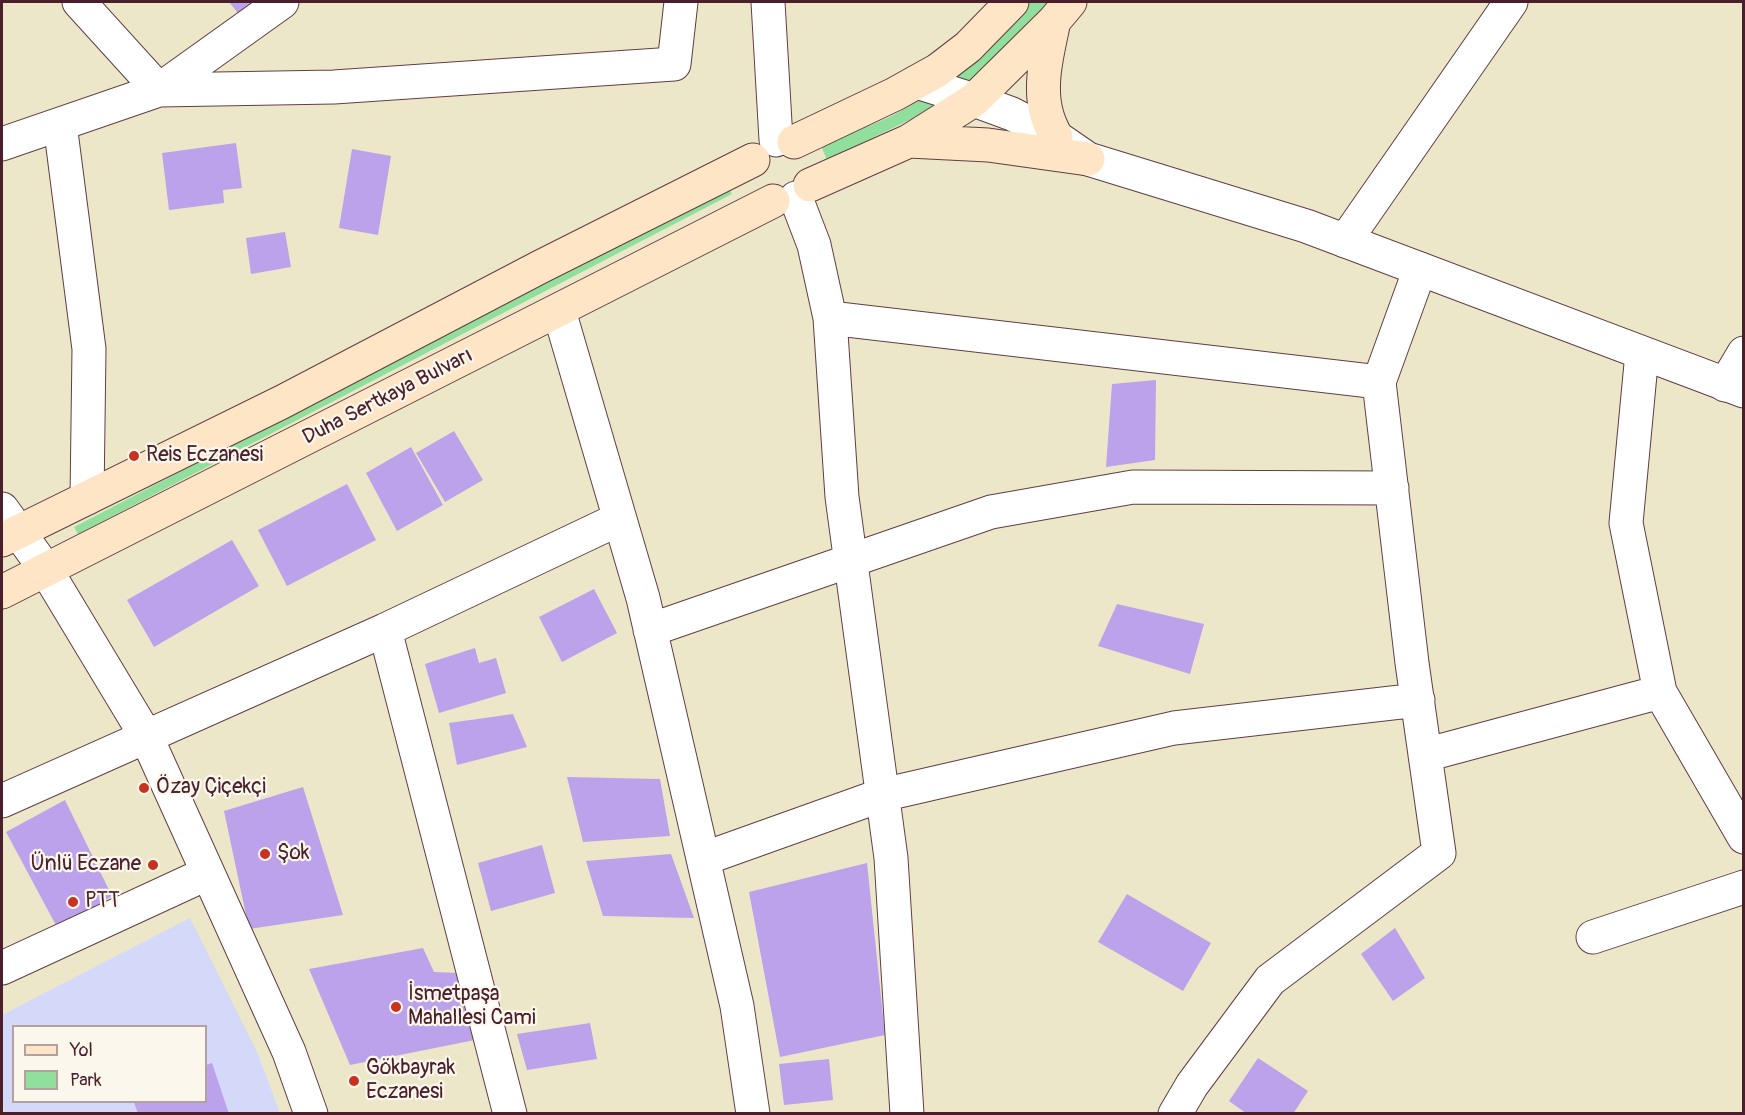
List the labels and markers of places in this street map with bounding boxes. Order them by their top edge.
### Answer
place label: Reis Eczanesi [146,443,263,469]
marker: Reis Eczanesi [127,449,141,463]
place label: Özay Çiçekçi [156,775,266,801]
marker: Özay Çiçekçi [137,781,151,795]
place label: Şok [277,841,309,867]
marker: Şok [258,847,272,861]
place label: Ünlü Eczane [30,852,141,878]
marker: Ünlü Eczane [146,858,160,872]
place label: PTT [85,889,120,915]
marker: PTT [66,895,80,909]
place label: İsmetpaşa Mahallesi Cami [408,982,536,1032]
marker: İsmetpaşa Mahallesi Cami [389,1000,403,1014]
place label: Gökbayrak Eczanesi [366,1056,455,1106]
marker: Gökbayrak Eczanesi [347,1074,361,1088]

